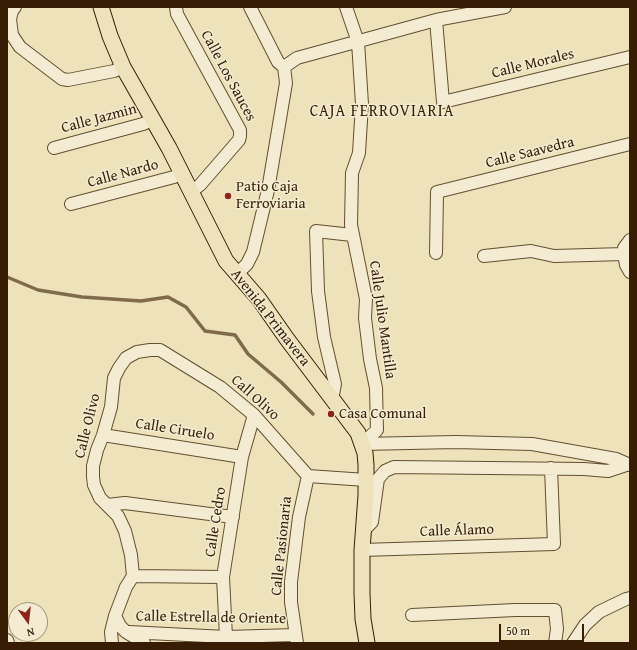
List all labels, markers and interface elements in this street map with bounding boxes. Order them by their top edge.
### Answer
street label: Calle Los Sauces [196,27,260,125]
street label: Calle Morales [490,45,576,83]
street label: Calle Jazmin [59,100,139,138]
district label: CAJA FERROVIARIA [310,102,454,122]
street label: Calle Saavedra [484,133,576,173]
street label: Calle Nardo [86,156,160,192]
place label: Patio Caja Ferroviaria [236,178,306,213]
marker: Patio Caja Ferroviaria [223,191,233,201]
street label: Calle Julio Mantilla [365,260,399,380]
street label: Avenida Primavera [226,266,314,370]
street label: Call Olivo [227,371,283,425]
street label: Calle Olivo [71,392,105,460]
place label: Casa Comunal [339,405,426,423]
marker: Casa Comunal [326,409,336,419]
street label: Calle Ciruelo [134,415,216,445]
street label: Calle Cedro [202,486,230,558]
street label: Calle Pasionaria [268,495,296,597]
street label: Calle Álamo [420,521,494,541]
north arrow [8,602,48,642]
street label: Calle Estrella de Oriente [136,608,286,628]
scale bar [501,616,586,642]
text: 50 m [506,622,530,639]
text: N [25,624,36,641]

